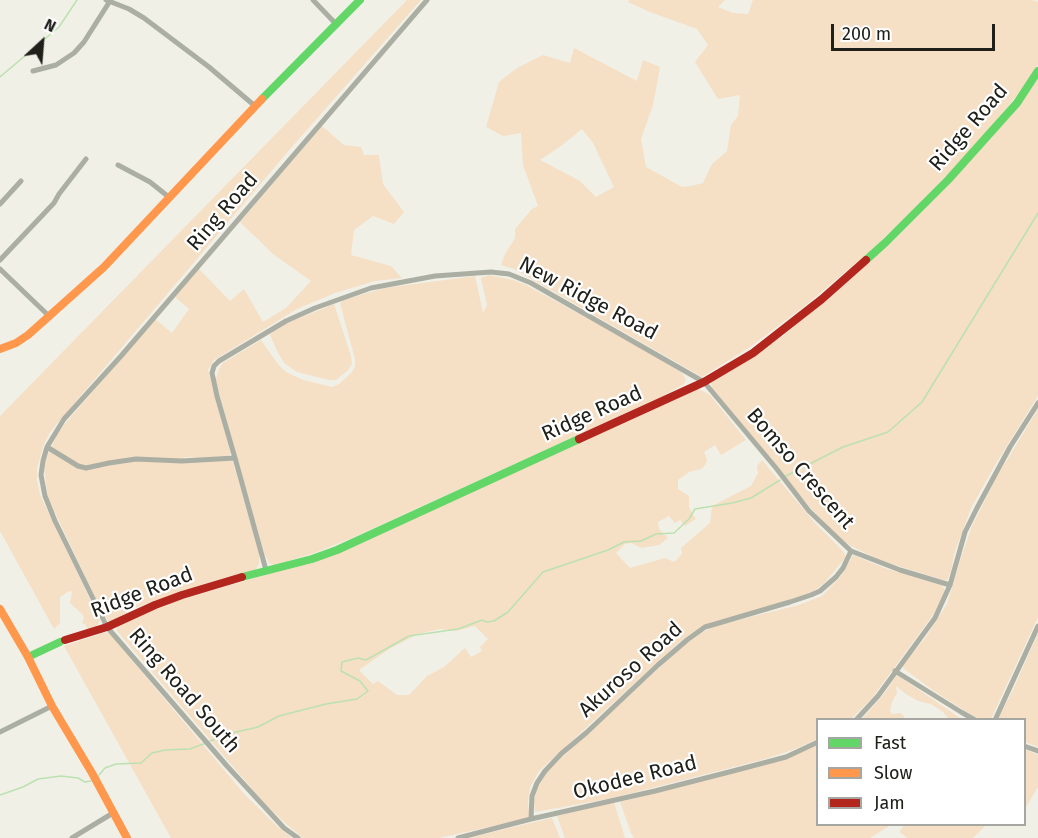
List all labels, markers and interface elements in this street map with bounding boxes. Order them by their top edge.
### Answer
north arrow [12,12,72,72]
scale bar [834,12,998,50]
text: N [41,15,59,36]
text: 200 m [842,23,891,45]
street label: Ridge Road [924,79,1014,177]
street label: Ring Road [182,168,264,256]
street label: New Ridge Road [514,252,662,346]
street label: Ridge Road [538,381,646,447]
street label: Bomso Crescent [741,403,859,535]
street label: Ridge Road [87,562,197,624]
street label: Akuroso Road [574,617,688,723]
street label: Ring Road South [123,623,245,759]
legend [816,718,1026,826]
text: Fast [874,732,906,754]
street label: Okodee Road [570,750,700,806]
text: Slow [874,762,912,784]
text: Jam [874,792,905,814]

